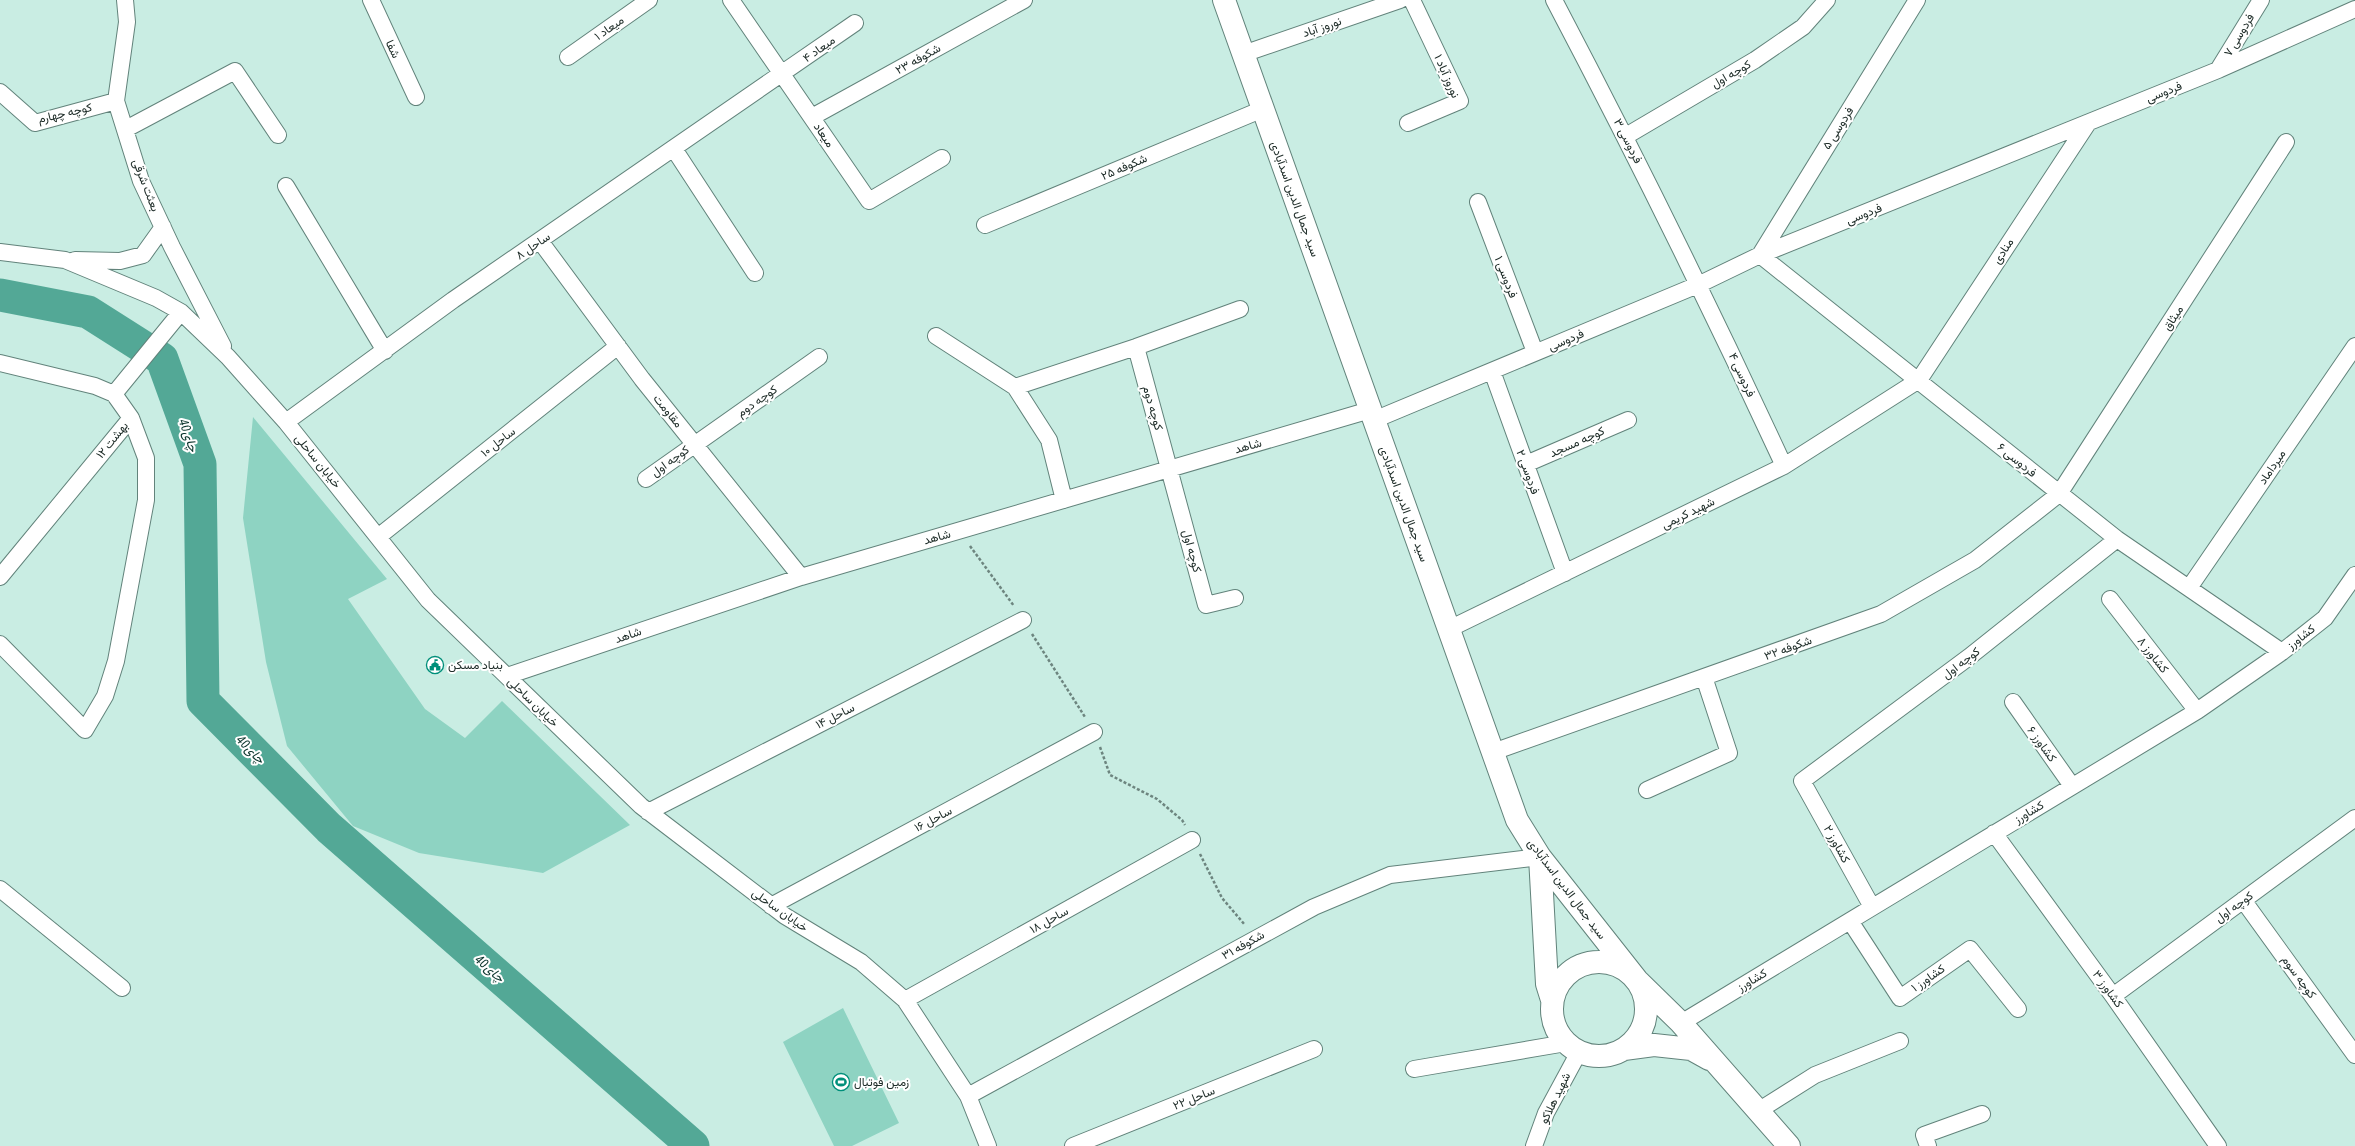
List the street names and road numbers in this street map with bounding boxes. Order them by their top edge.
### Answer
street label: فردوسی ۷ [2221,11,2258,59]
street label: میعاد ۱ [592,13,626,43]
street label: نوروز آباد [1301,14,1344,41]
street label: میعاد ۴ [800,33,838,65]
street label: شفا [383,38,403,60]
street label: شکوفه ۲۳ [893,41,944,78]
street label: نوروز آباد ۱ [1430,52,1463,100]
street label: کوچه اول [1709,57,1754,92]
street label: فردوسی [2144,78,2184,106]
street label: کوچه چهارم [37,100,94,127]
street label: فردوسی ۵ [1820,104,1857,152]
street label: فردوسی ۳ [1610,116,1645,166]
street label: میعاد [811,120,837,150]
street label: سید جمال الدین اسدآبادی [1267,139,1322,259]
street label: شکوفه ۲۵ [1099,151,1150,184]
street label: بعثت شرقی [129,157,162,214]
street label: فردوسی [1844,200,1884,228]
street label: ساحل ۸ [513,229,553,263]
street label: منادی [1990,236,2017,267]
street label: فردوسی ۱ [1491,254,1520,300]
street label: میثاق [2160,303,2186,333]
street label: فردوسی [1546,326,1586,355]
street label: فردوسی ۴ [1725,351,1758,400]
street label: کوچه دوم [734,382,780,421]
street label: کوچه دوم [1139,384,1166,432]
street label: مقاومت [650,392,686,431]
street label: بهشت ۱۲ [93,419,132,462]
street label: ساحل ۱۰ [478,424,519,461]
street label: کوچه مسجد [1547,424,1607,461]
street label: خیابان ساحلی [291,431,344,491]
street label: شاهد [1233,436,1263,456]
street label: فردوسی ۶ [1994,440,2039,481]
street label: کوچه اول [648,443,692,480]
street label: سید جمال الدین اسدآبادی [1376,444,1431,564]
street label: میرداماد [2255,447,2289,488]
street label: فردوسی ۲ [1513,448,1543,497]
street label: شهید کریمی [1659,494,1717,533]
street label: شاهد [922,527,952,547]
street label: کوچه اول [1179,528,1204,574]
street label: کشاورز [2283,622,2319,654]
street label: شاهد [613,624,643,646]
street label: شکوفه ۳۲ [1762,633,1814,664]
street label: کشاورز ۸ [2134,634,2171,676]
street label: کوچه اول [1939,644,1983,682]
street label: خیابان ساحلی [504,674,561,730]
street label: ساحل ۱۴ [813,700,857,733]
street label: کشاورز ۶ [2024,723,2060,765]
street label: کشاورز [2011,798,2047,828]
street label: ساحل ۱۶ [912,803,955,836]
street label: کشاورز ۲ [1820,823,1853,866]
street label: سید جمال الدین اسدآبادی [1524,836,1609,943]
street label: خیابان ساحلی [749,886,811,935]
street label: کوچه اول [2212,889,2256,926]
street label: ساحل ۱۸ [1027,904,1071,937]
street label: شکوفه ۳۱ [1219,928,1267,963]
street label: کوچه سوم [2278,953,2319,1002]
street label: کشاورز ۱ [1908,961,1948,996]
street label: کشاورز [1734,966,1770,996]
street label: کشاورز ۳ [2089,968,2126,1011]
street label: شهید هلاکو [1537,1070,1574,1126]
street label: ساحل ۲۲ [1171,1083,1217,1114]

